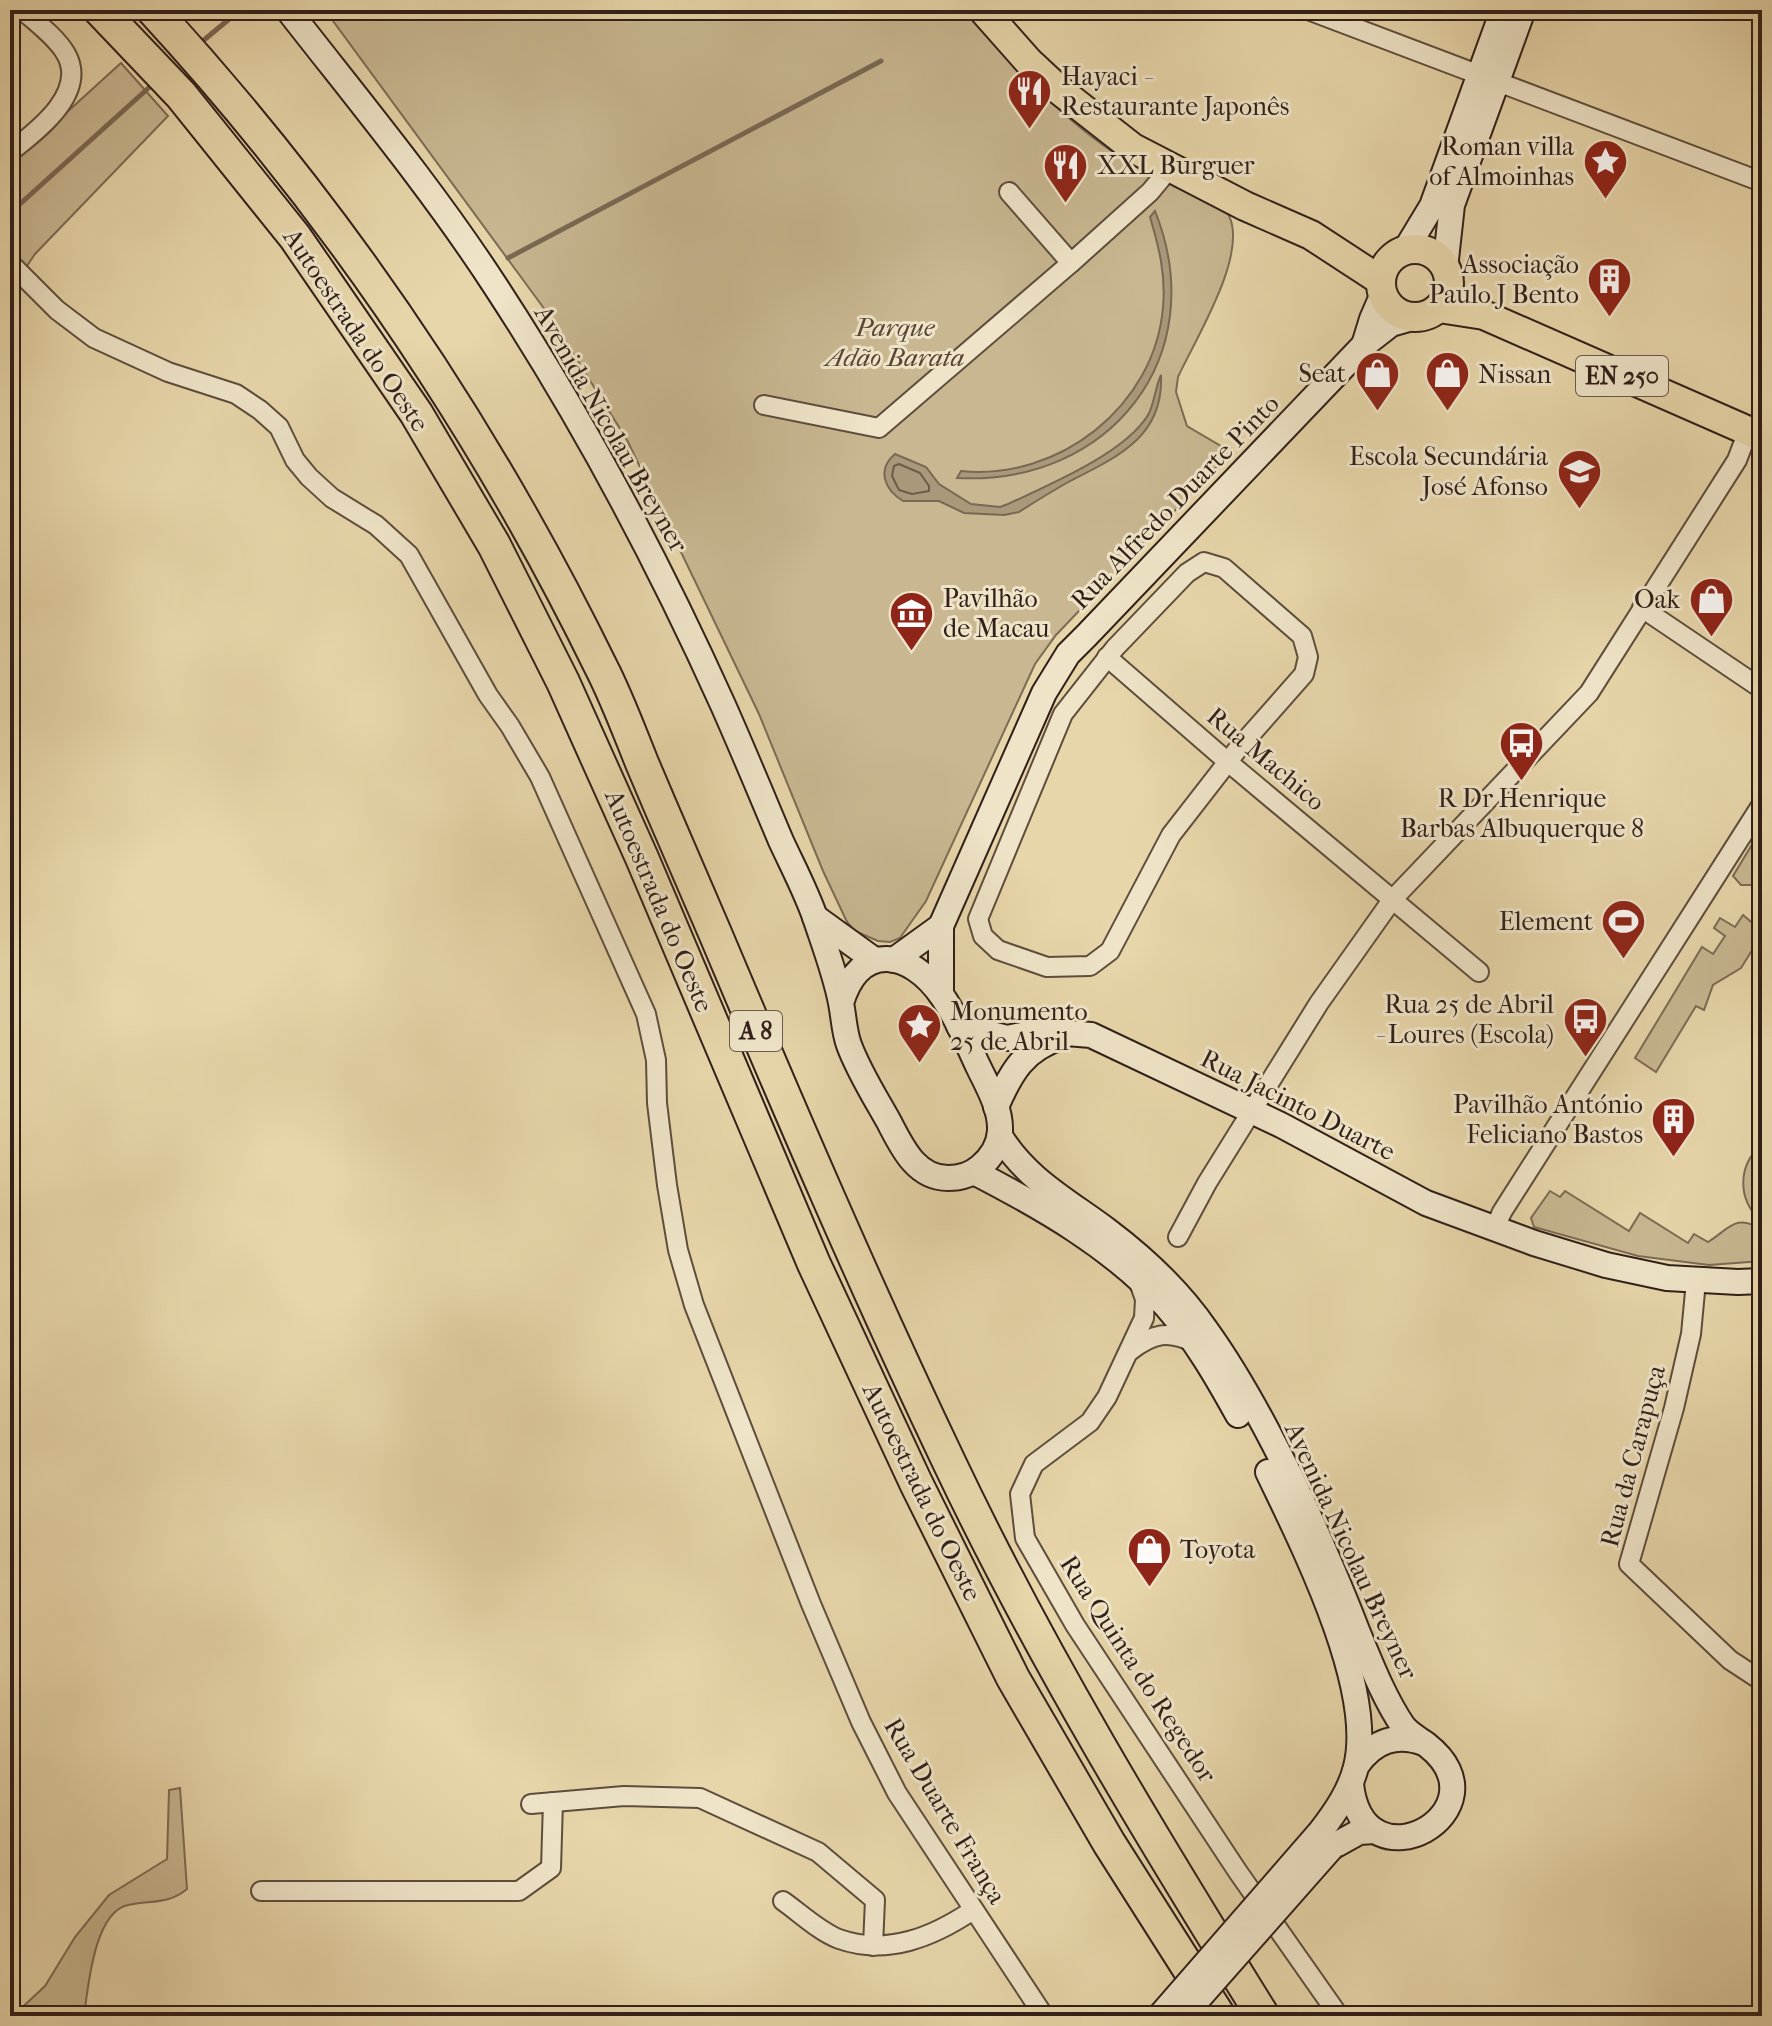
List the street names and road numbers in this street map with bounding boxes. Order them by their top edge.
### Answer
street label: Autoestrada do Oeste [276,222,436,438]
street label: Avenida Nicolau Breyner [527,299,694,558]
road number: EN 250 [1576,356,1668,396]
street label: Rua Alfredo Duarte Pinto [1064,388,1286,616]
street label: Rua Machico [1201,701,1331,817]
street label: Autoestrada do Oeste [598,784,720,1017]
road number: A 8 [730,1011,782,1051]
street label: Rua Jacinto Duarte [1196,1043,1400,1167]
street label: Rua da Carapuça [1594,1361,1672,1550]
street label: Autoestrada do Oeste [855,1377,988,1606]
street label: Avenida Nicolau Breyner [1277,1417,1424,1684]
street label: Rua Quinta do Regedor [1053,1550,1223,1788]
street label: Rua Duarte França [877,1712,1013,1911]

